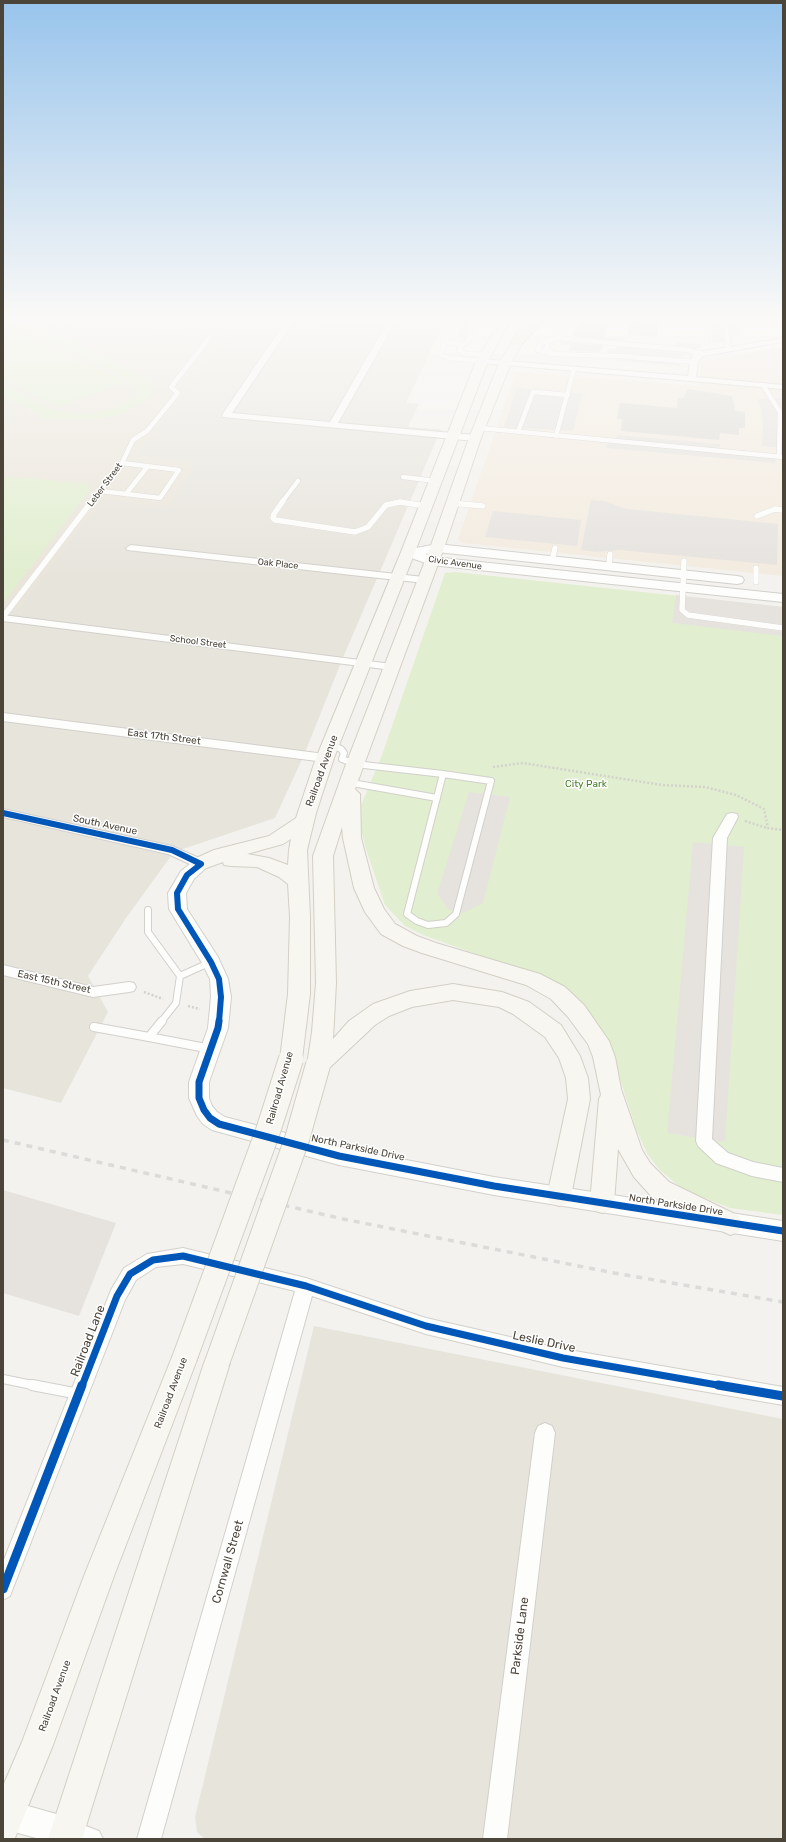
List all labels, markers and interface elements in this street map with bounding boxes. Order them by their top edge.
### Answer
street label: Leber Street [85,461,125,509]
street label: Civic Avenue [427,554,483,572]
street label: Oak Place [257,556,299,572]
street label: School Street [169,633,227,651]
street label: East 17th Street [127,727,201,747]
street label: Railroad Avenue [303,734,341,808]
park label: City Park [565,778,607,790]
street label: South Avenue [72,812,138,838]
street label: East 15th Street [16,968,92,996]
street label: Railroad Avenue [264,1050,296,1126]
street label: North Parkside Drive [310,1132,406,1164]
street label: North Parkside Drive [628,1192,724,1218]
street label: Railroad Lane [68,1303,108,1379]
street label: Leslie Drive [511,1328,577,1356]
street label: Railroad Avenue [152,1356,190,1430]
street label: Cornwall Street [209,1519,247,1605]
street label: Parkside Lane [508,1596,532,1676]
street label: Railroad Avenue [36,1659,74,1733]

